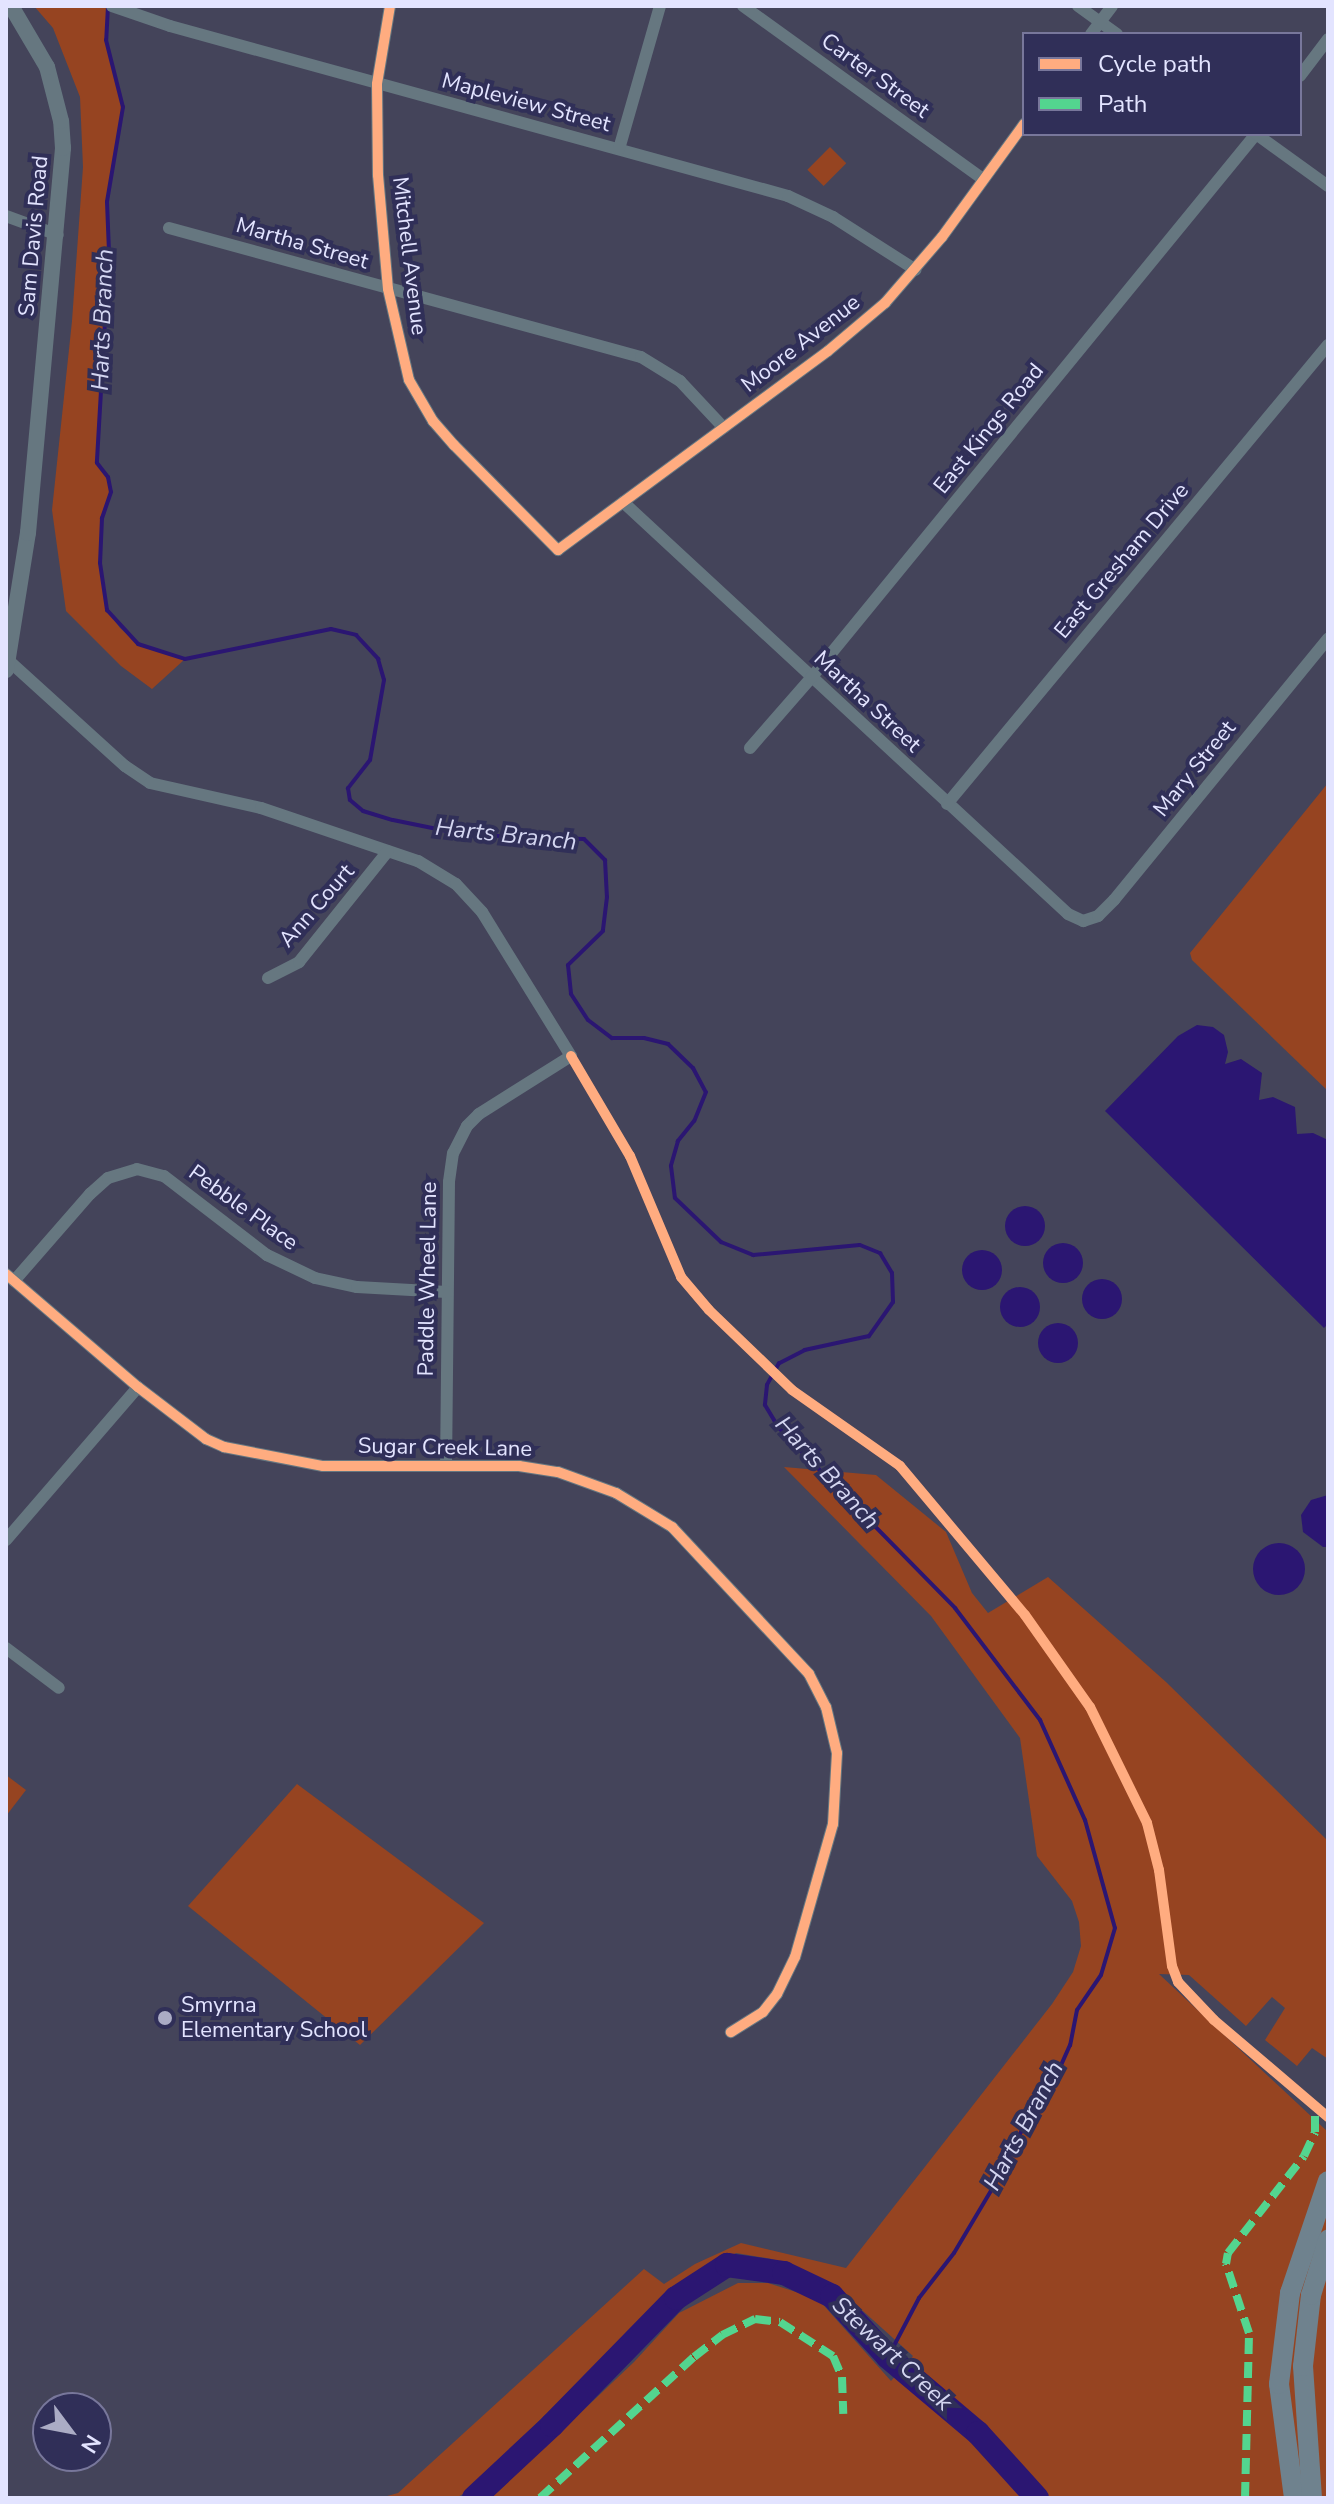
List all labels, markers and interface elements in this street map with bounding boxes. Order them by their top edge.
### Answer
street label: Carter Street [816,28,934,124]
legend [1022,32,1302,136]
text: Cycle path [1098,48,1212,80]
street label: Mapleview Street [439,68,613,138]
text: Path [1098,88,1147,120]
street label: Sam Davis Road [14,154,54,318]
street label: Mitchell Avenue [386,175,432,337]
street label: Martha Street [233,213,371,275]
water label: Harts Branch [86,248,120,392]
street label: Moore Avenue [736,290,866,398]
street label: East Kings Road [928,359,1050,499]
street label: East Gresham Drive [1049,478,1195,644]
street label: Martha Street [808,646,926,758]
street label: Mary Street [1148,716,1242,822]
water label: Harts Branch [434,813,578,857]
street label: Ann Court [274,859,360,953]
street label: Pebble Place [183,1160,303,1256]
street label: Paddle Wheel Lane [413,1182,443,1376]
water label: Harts Branch [769,1411,885,1535]
street label: Sugar Creek Lane [358,1433,532,1463]
place label: Smyrna Elementary School [181,1992,367,2044]
marker: Smyrna Elementary School [156,2009,174,2027]
water label: Harts Branch [978,2057,1070,2195]
water label: Stewart Creek [826,2291,958,2417]
north arrow [32,2392,112,2472]
text: N [74,2429,108,2459]

